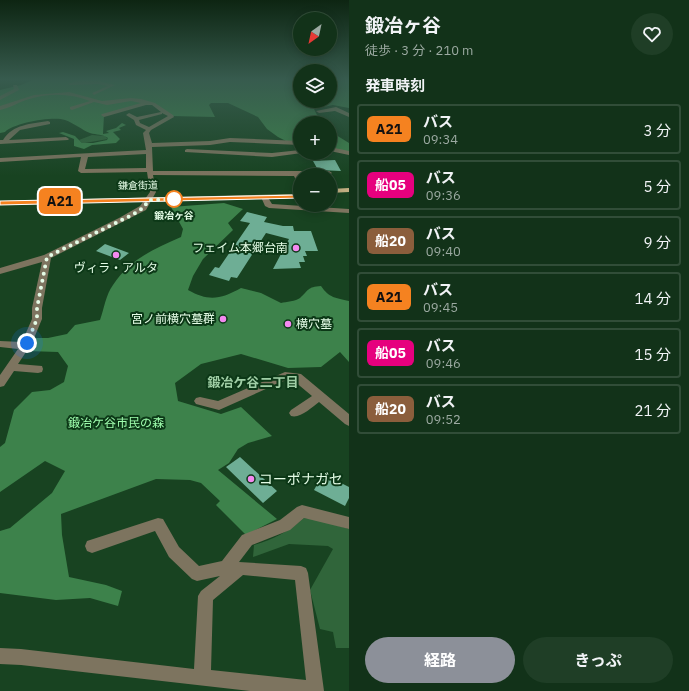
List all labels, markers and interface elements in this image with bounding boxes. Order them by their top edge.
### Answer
north arrow [293,12,337,56]
map controls [293,12,337,212]
text: 鍛冶ヶ谷 [365,13,441,37]
button: heart [631,13,673,55]
text: 徒歩 · 3 分 · 210 m [365,42,473,59]
button: layers [293,64,337,108]
text: 発車時刻 [365,76,425,95]
text: バス [423,112,453,131]
button: + [293,116,337,160]
text: A21 [376,120,402,138]
text: 3 分 [643,121,671,140]
text: 09:34 [423,131,458,148]
button: − [293,168,337,212]
text: バス [426,168,456,187]
text: 船05 [375,176,406,194]
text: 5 分 [643,177,671,196]
street label: 鎌倉街道 [118,179,158,192]
text: 09:36 [426,187,461,204]
line badge: A21 [37,188,83,214]
marker: 鍛冶ヶ谷 [165,190,183,208]
text: A21 [47,192,73,210]
place label: 鍛冶ヶ谷 [154,209,194,222]
text: バス [426,224,456,243]
text: 船20 [375,232,406,250]
text: 9 分 [643,233,671,252]
place label: フェイム本郷台南 [192,240,288,255]
marker: フェイム本郷台南 [291,243,301,253]
text: 09:40 [426,243,461,260]
marker: ヴィラ・アルタ [111,250,121,260]
place label: ヴィラ・アルタ [74,260,158,275]
text: バス [423,280,453,299]
text: A21 [376,288,402,306]
text: 14 分 [634,289,671,308]
text: 09:45 [423,299,458,316]
place label: 宮ノ前横穴墓群 [131,311,215,326]
marker: 宮ノ前横穴墓群 [218,314,228,324]
place label: 横穴墓 [296,316,332,331]
marker: 横穴墓 [283,319,293,329]
your location [17,333,37,353]
text: バス [426,336,456,355]
text: 船05 [375,344,406,362]
text: 15 分 [634,345,671,364]
text: 09:46 [426,355,461,372]
district label: 鍛冶ケ谷二丁目 [206,374,299,391]
text: バス [426,392,456,411]
text: 船20 [375,400,406,418]
text: 21 分 [634,401,671,420]
text: 09:52 [426,411,461,428]
park label: 鍛冶ケ谷市民の森 [68,415,164,430]
place label: コーポナガセ [259,470,343,488]
marker: コーポナガセ [246,474,256,484]
button: 経路 [365,637,515,683]
button: きっぷ [523,637,673,683]

